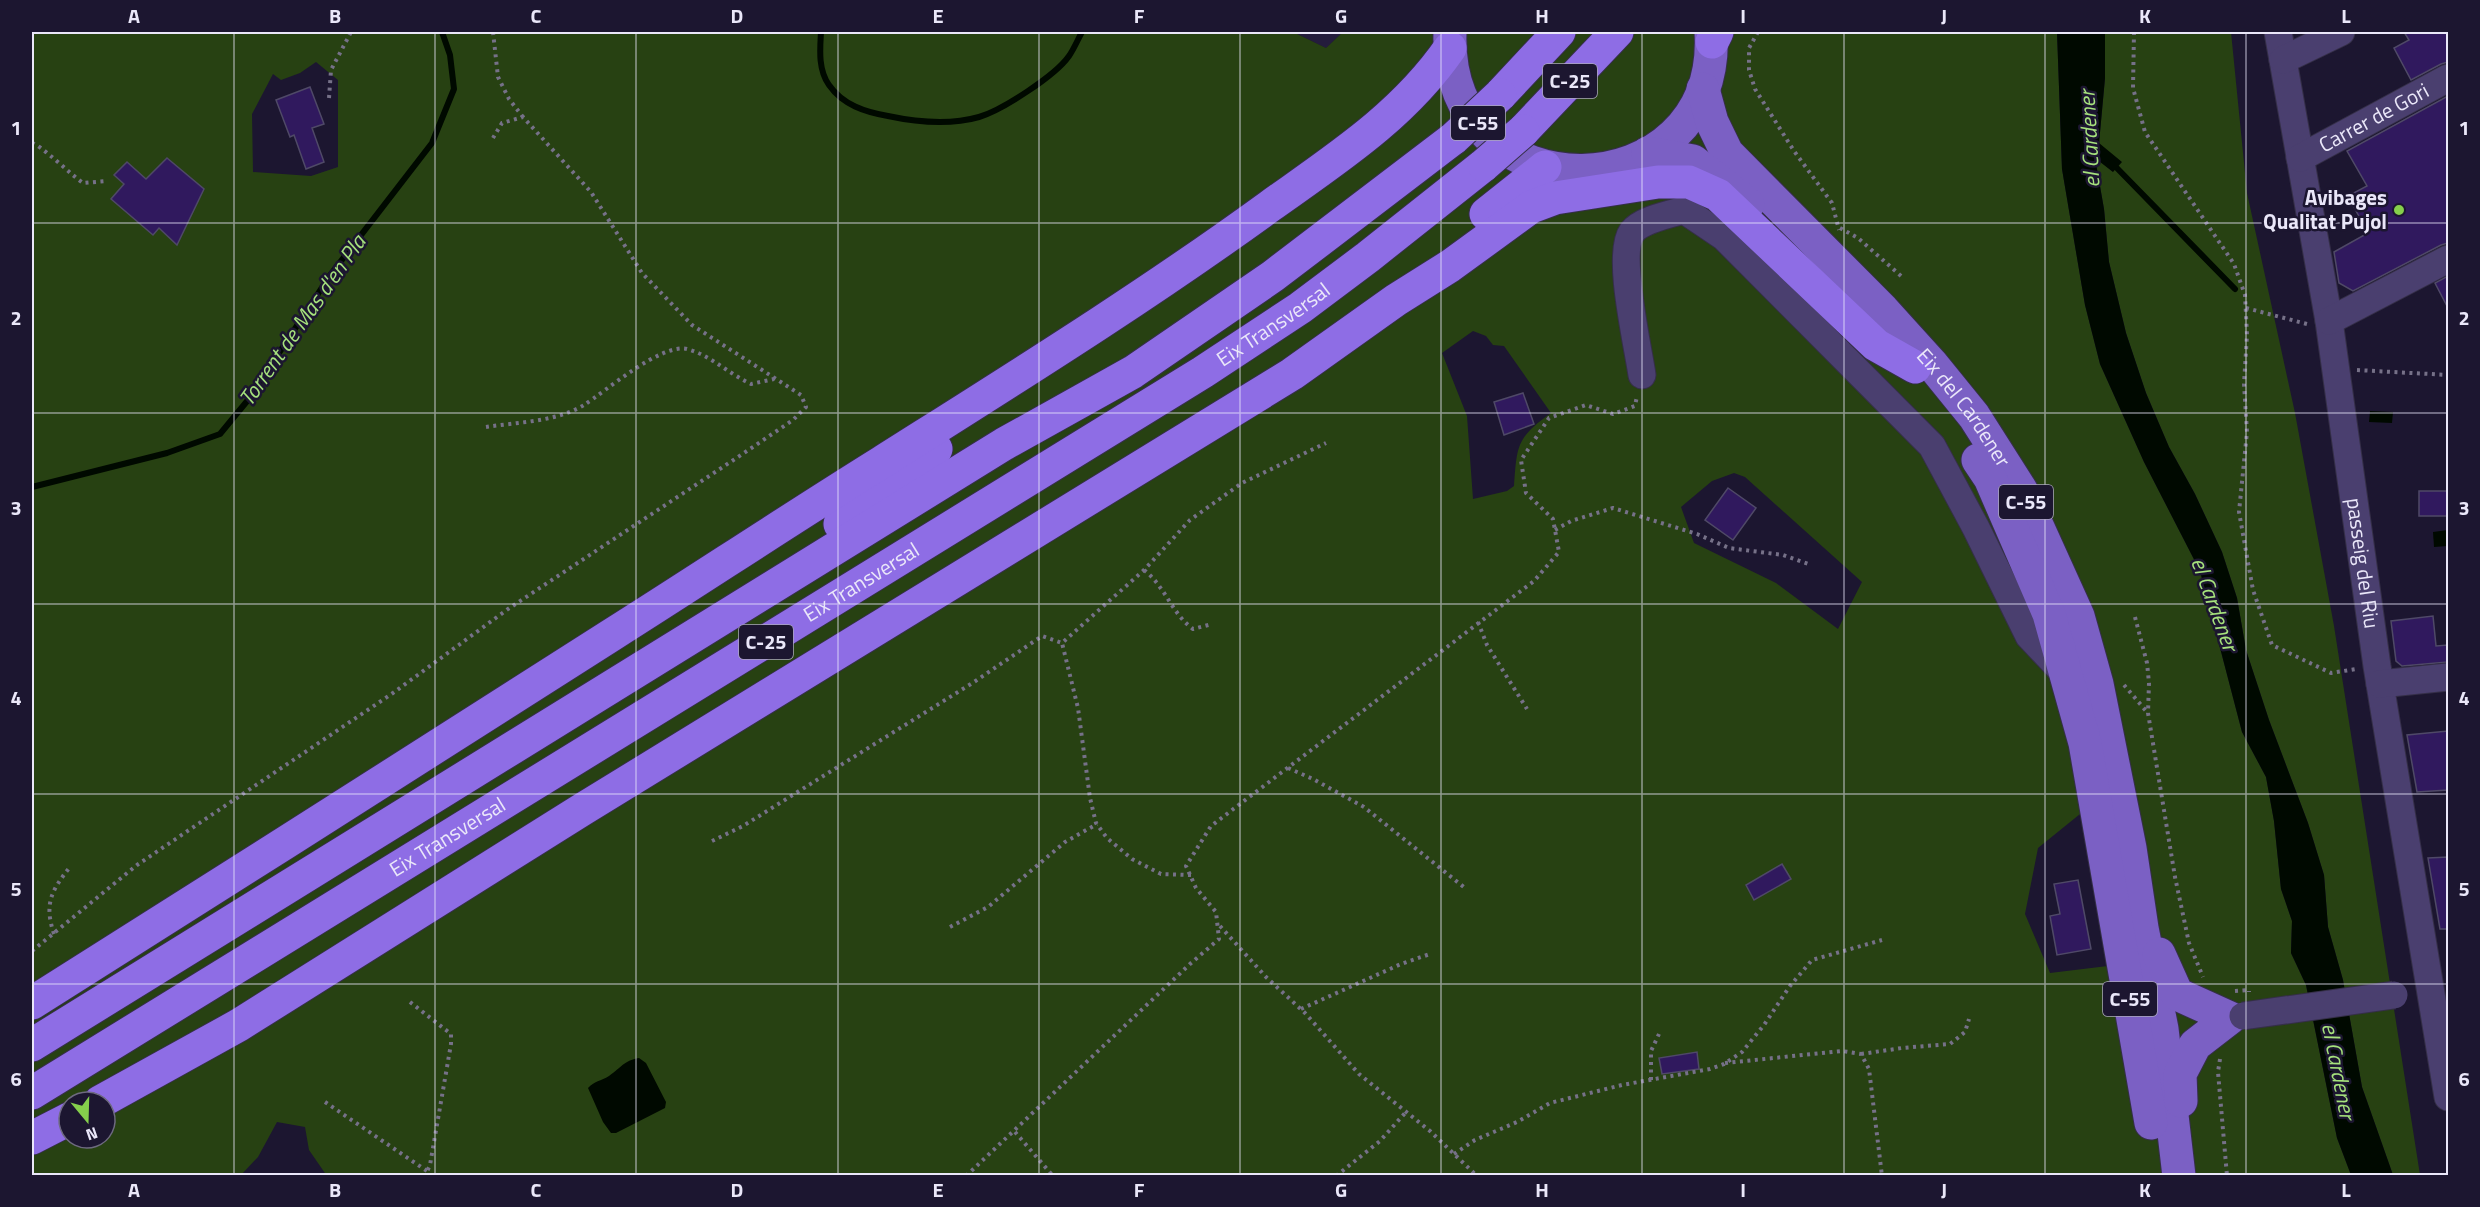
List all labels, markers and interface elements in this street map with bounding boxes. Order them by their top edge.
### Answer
text: A [128,0,140,31]
text: B [329,0,341,31]
text: C [531,0,542,31]
text: D [731,0,743,31]
text: E [932,0,944,31]
text: F [1134,0,1145,31]
text: G [1335,0,1347,31]
text: H [1535,0,1549,31]
text: I [1740,0,1746,31]
text: J [1941,0,1947,31]
text: K [2139,0,2151,31]
text: L [2341,0,2351,31]
road number: C-25 [1543,64,1597,98]
street label: Carrer de Gori [2313,74,2434,160]
water label: el Cardener [2069,86,2109,189]
road number: C-55 [1451,106,1505,140]
text: 1 [10,112,22,143]
text: 1 [2458,112,2470,143]
place label: Avibages Qualitat Pujol [2263,181,2387,237]
marker: Avibages Qualitat Pujol [2392,203,2406,217]
water label: Torrent de Mas d'en Pla [230,226,375,413]
street label: Eix Transversal [1210,274,1336,374]
text: 2 [10,302,22,333]
text: 2 [2458,302,2470,333]
street label: Eix del Cardener [1910,340,2019,473]
road number: C-55 [1999,485,2053,519]
text: 3 [10,492,22,523]
text: 3 [2458,492,2470,523]
street label: passeig del Riu [2339,496,2389,630]
street label: Eix Transversal [797,533,925,630]
water label: el Cardener [2182,552,2249,658]
road number: C-25 [739,625,793,659]
text: 4 [10,682,22,713]
text: 4 [2458,682,2470,713]
street label: Eix Transversal [383,788,511,884]
text: 5 [10,873,22,904]
text: 5 [2458,873,2470,904]
road number: C-55 [2103,982,2157,1016]
water label: el Cardener [2313,1020,2366,1125]
text: 6 [10,1063,22,1094]
text: 6 [2458,1063,2470,1094]
north arrow [57,1090,117,1150]
text: N [83,1121,101,1147]
text: A [128,1174,140,1205]
text: B [329,1174,341,1205]
text: C [531,1174,542,1205]
text: D [731,1174,743,1205]
text: E [932,1174,944,1205]
text: F [1134,1174,1145,1205]
text: G [1335,1174,1347,1205]
text: H [1535,1174,1549,1205]
text: I [1740,1174,1746,1205]
text: J [1941,1174,1947,1205]
text: K [2139,1174,2151,1205]
text: L [2341,1174,2351,1205]

